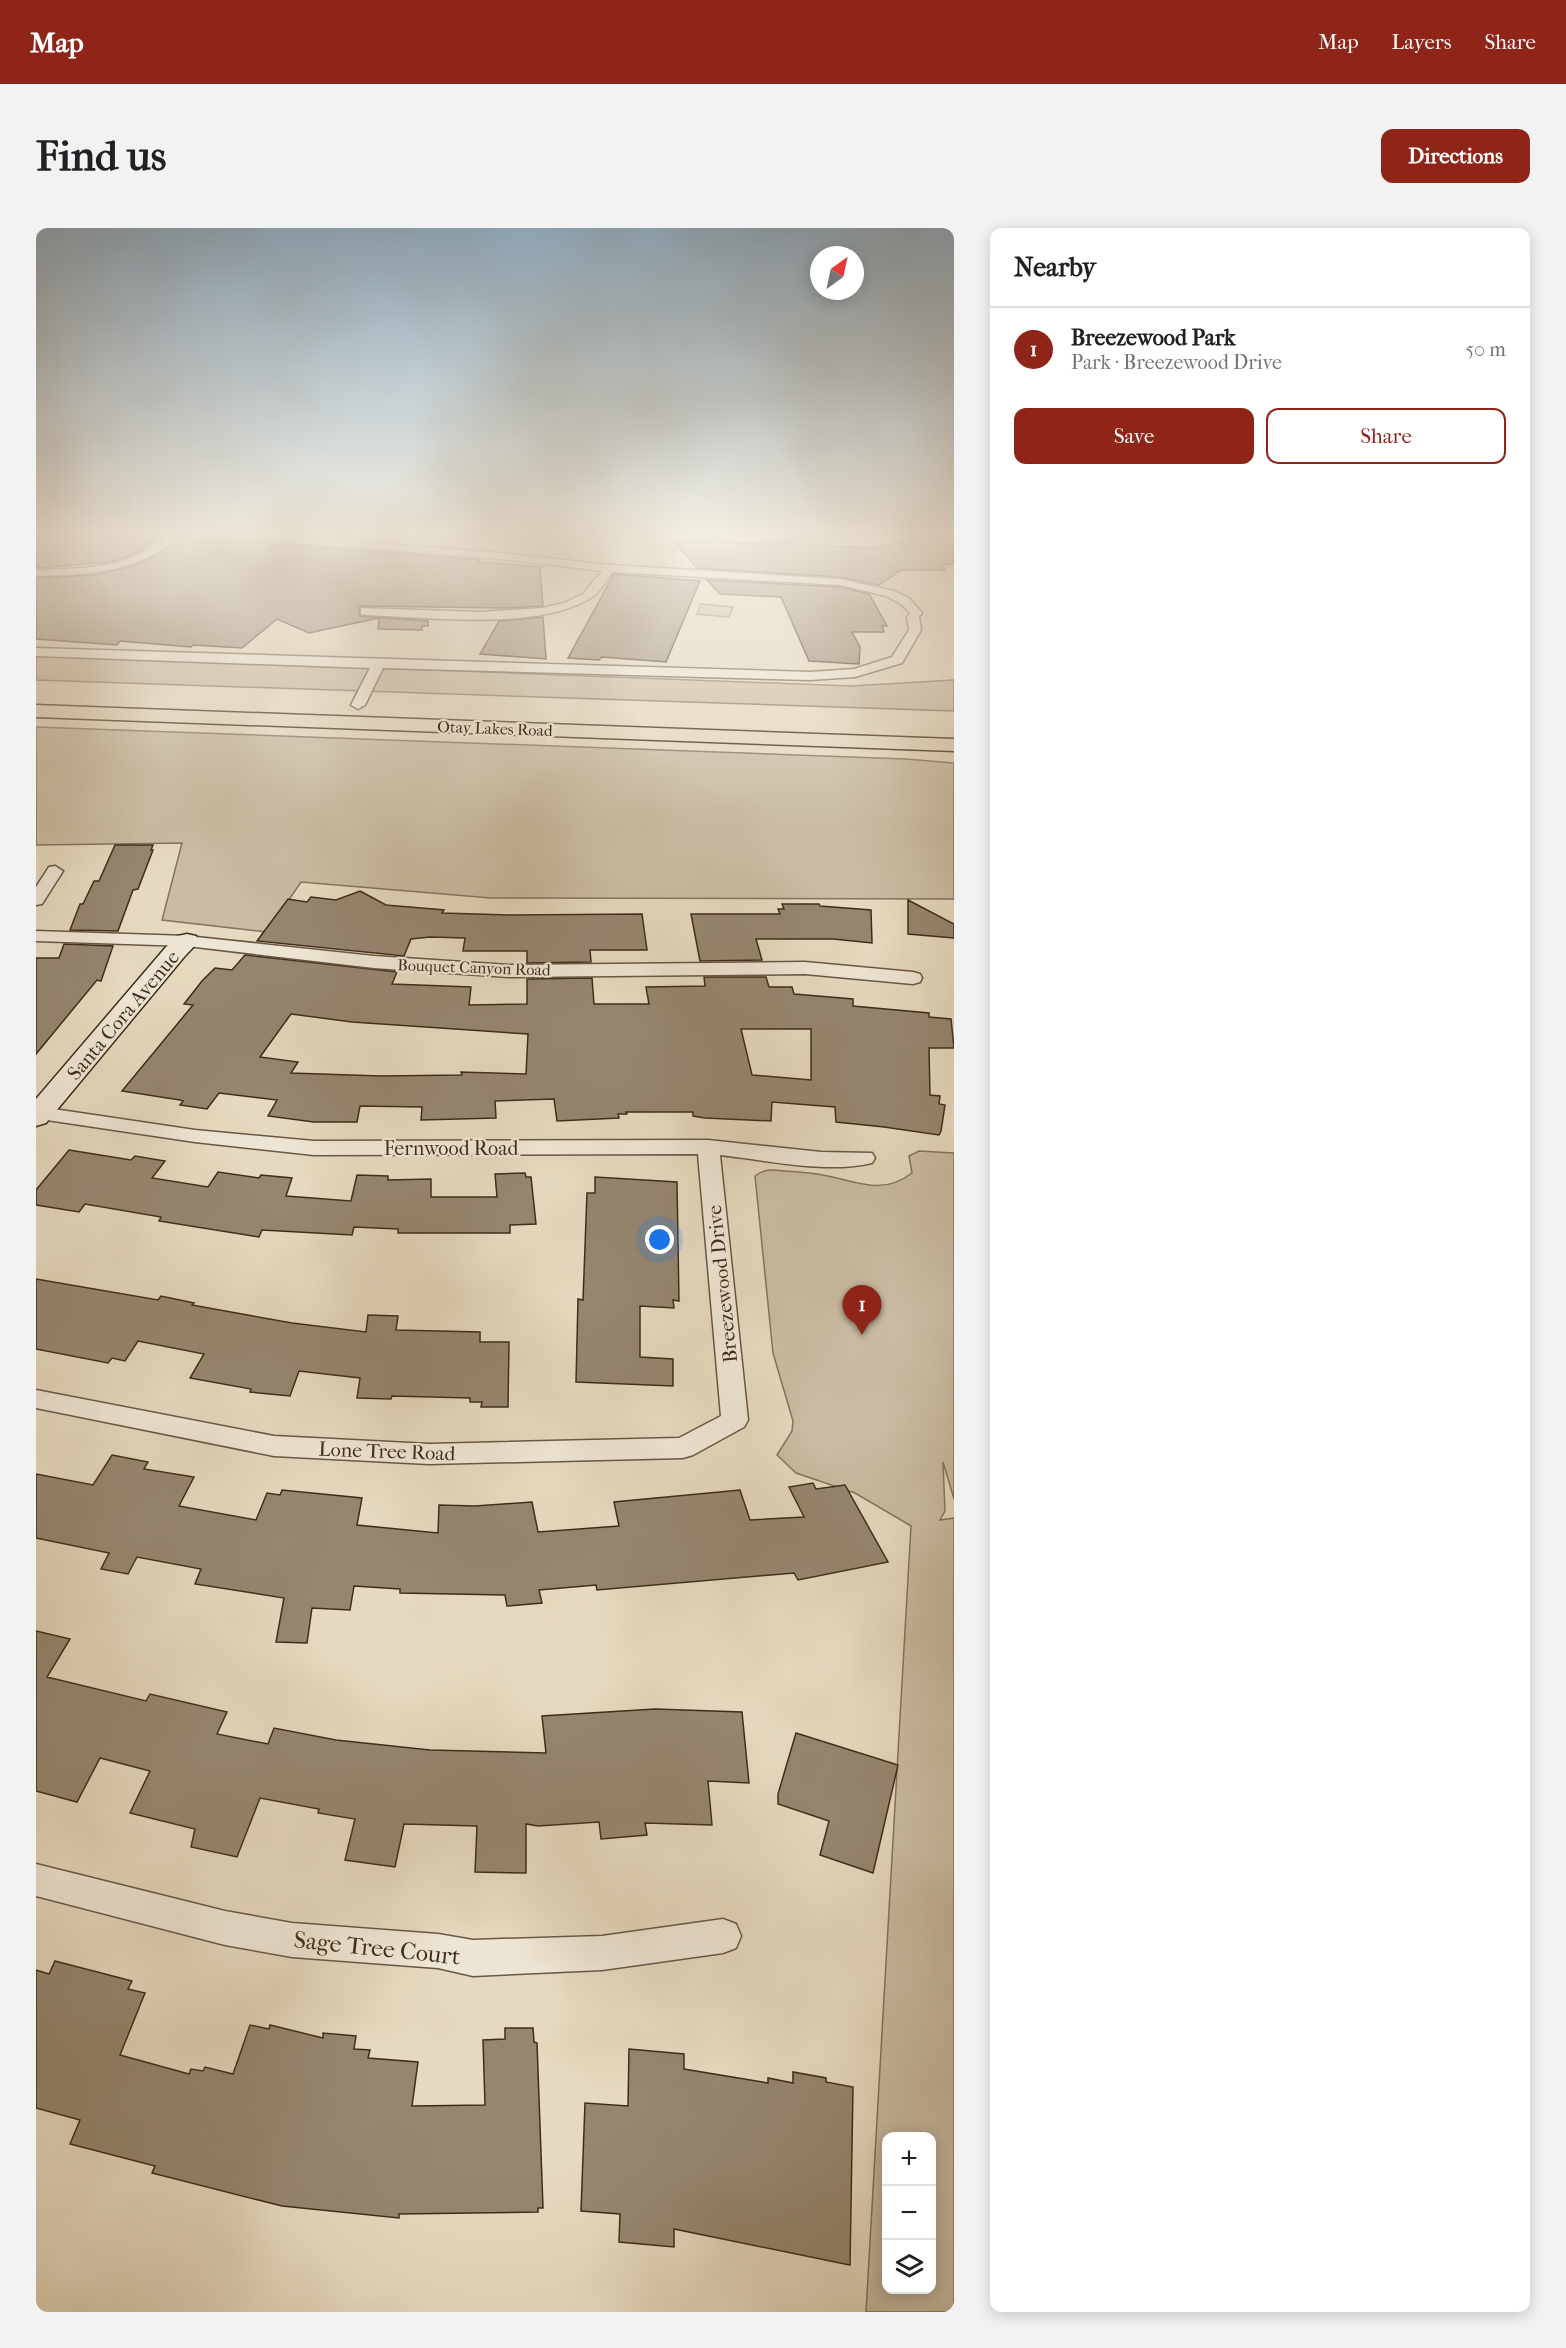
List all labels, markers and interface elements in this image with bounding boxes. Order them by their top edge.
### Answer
text: Map [30,26,84,59]
text: Map [1318,30,1359,54]
text: Layers [1392,30,1451,54]
text: Share [1484,30,1536,54]
button: Directions [1381,129,1530,183]
text: Find us [36,132,166,181]
north arrow [810,246,864,300]
text: Nearby [1014,252,1096,283]
text: Breezewood Park [1071,325,1235,351]
text: 1 [1030,338,1037,361]
text: 50 m [1465,338,1506,361]
text: Park · Breezewood Drive [1071,351,1282,374]
button: Save [1014,408,1254,464]
button: Share [1266,408,1506,464]
street label: Otay Lakes Road [437,717,553,740]
street label: Santa Cora Avenue [63,946,184,1085]
street label: Bouquet Canyon Road [397,955,551,980]
street label: Fernwood Road [384,1137,519,1160]
street label: Breezewood Drive [703,1204,742,1364]
your location [645,1225,674,1254]
pin: 1 [842,1286,882,1335]
street label: Lone Tree Road [318,1438,457,1465]
street label: Sage Tree Court [292,1925,462,1971]
map controls [882,2132,936,2294]
button: + [882,2132,936,2186]
button: − [882,2186,936,2240]
button: layers [882,2240,936,2294]

